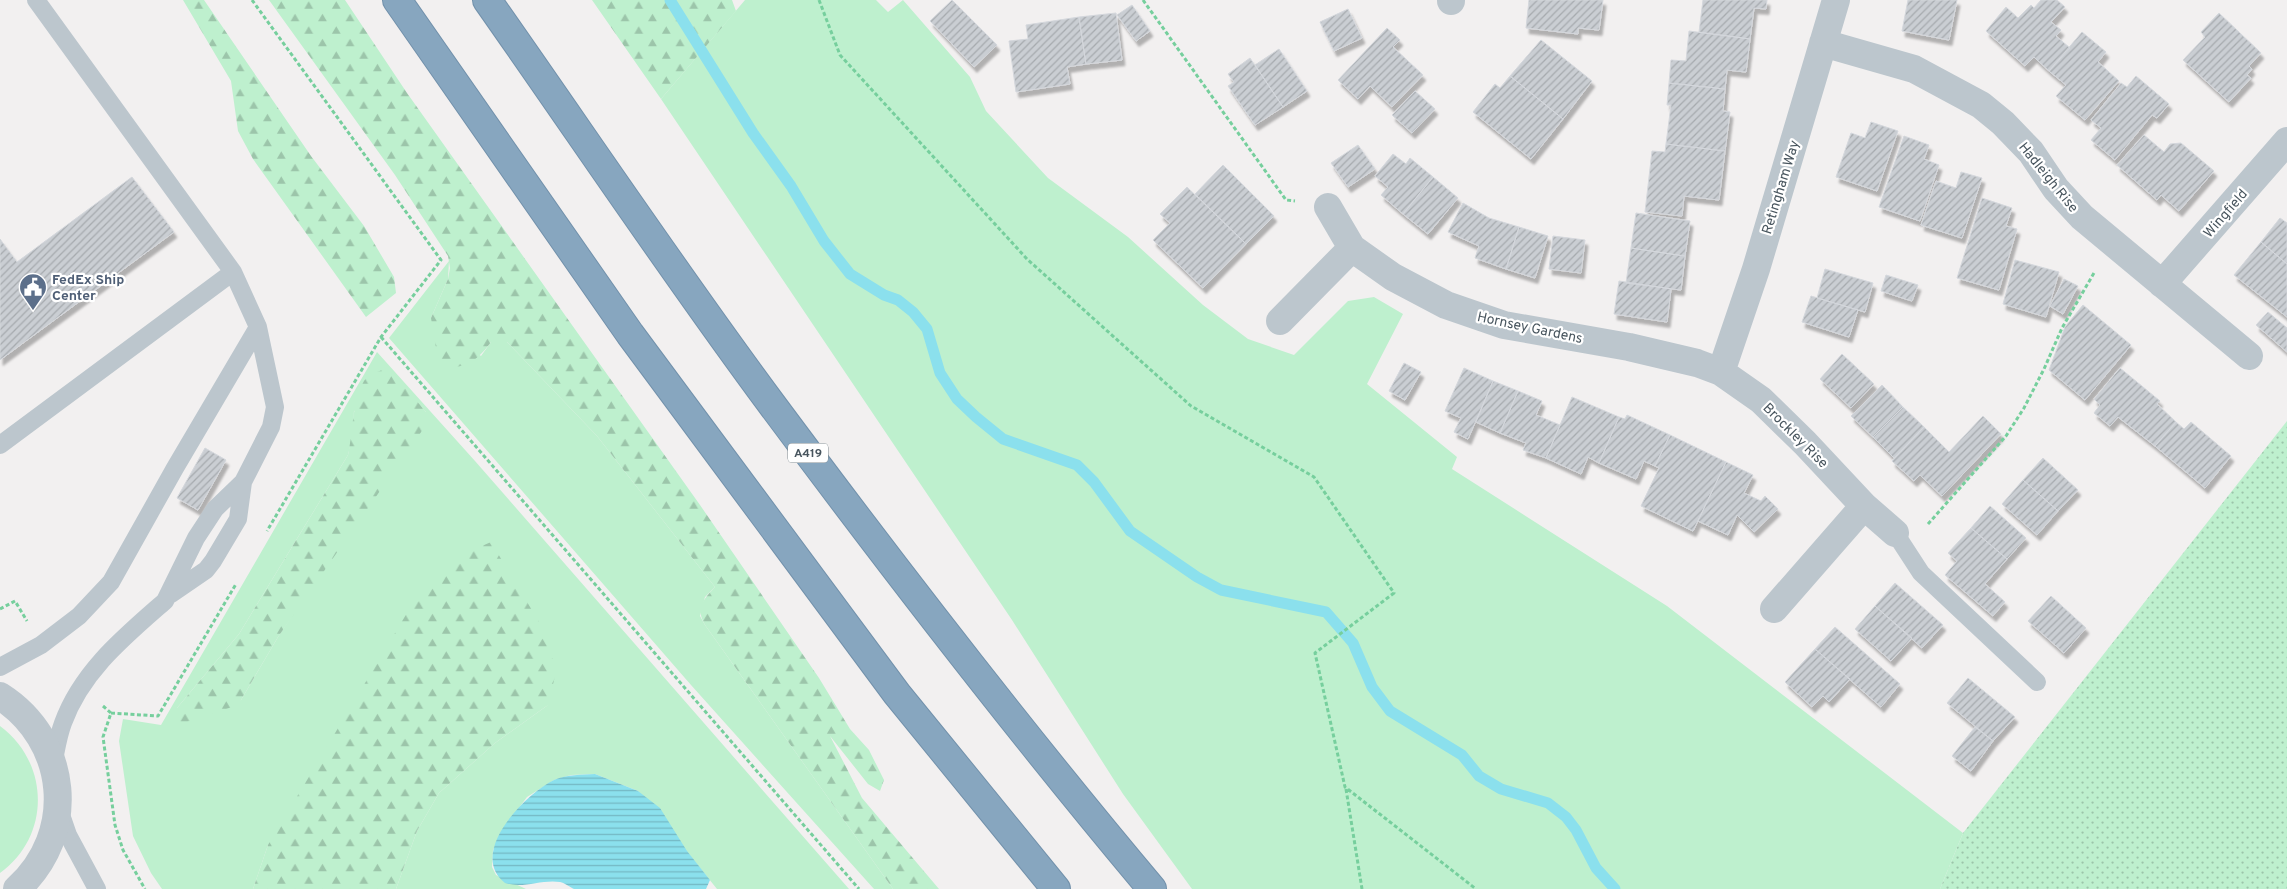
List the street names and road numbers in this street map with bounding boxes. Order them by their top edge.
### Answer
street label: Retingham Way [1759,138,1804,237]
street label: Hadleigh Rise [2014,139,2081,217]
street label: Wingfield [2201,186,2252,242]
street label: Hornsey Gardens [1475,309,1584,348]
street label: Brockley Rise [1759,400,1831,472]
road number: A419 [788,443,828,462]

